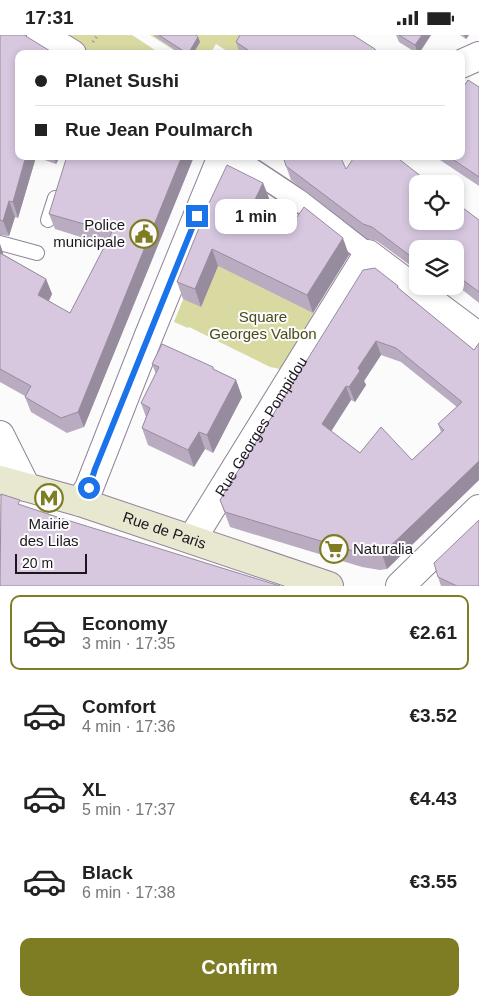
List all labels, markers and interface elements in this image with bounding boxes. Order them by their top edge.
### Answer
text: 17:31 [25,7,74,28]
text: Planet Sushi [65,70,179,91]
text: Rue Jean Poulmarch [65,119,253,140]
map controls [409,175,464,295]
button: locate [409,175,464,230]
callout: 1 min [214,199,297,233]
route end [186,205,208,227]
text: 1 min [235,208,277,225]
place label: Police municipale [53,216,125,250]
public building icon: Police municipale [129,219,159,249]
button: layers [409,240,464,295]
park label: Square Georges Valbon [209,308,317,342]
street label: Rue Georges Pompidou [211,353,310,499]
route start [78,477,100,499]
metro station icon: Mairie des Lilas [34,483,64,513]
street label: Rue de Paris [121,508,208,552]
place label: Mairie des Lilas [19,515,79,549]
supermarket icon: Naturalia [319,534,349,564]
place label: Naturalia [353,540,414,557]
scale bar [15,551,88,574]
text: 20 m [22,555,53,571]
icon: car [22,610,67,655]
text: Economy [82,613,168,634]
text: €2.61 [409,622,457,643]
text: 3 min · 17:35 [82,635,175,652]
icon: car [22,693,67,738]
text: Comfort [82,696,156,717]
text: €3.52 [409,705,457,726]
text: 4 min · 17:36 [82,718,175,735]
icon: car [22,776,67,821]
text: XL [82,779,106,800]
text: €4.43 [409,788,457,809]
text: 5 min · 17:37 [82,801,175,818]
icon: car [22,859,67,904]
text: Black [82,862,133,883]
text: €3.55 [409,871,457,892]
text: 6 min · 17:38 [82,884,175,901]
button: Confirm [20,938,459,996]

